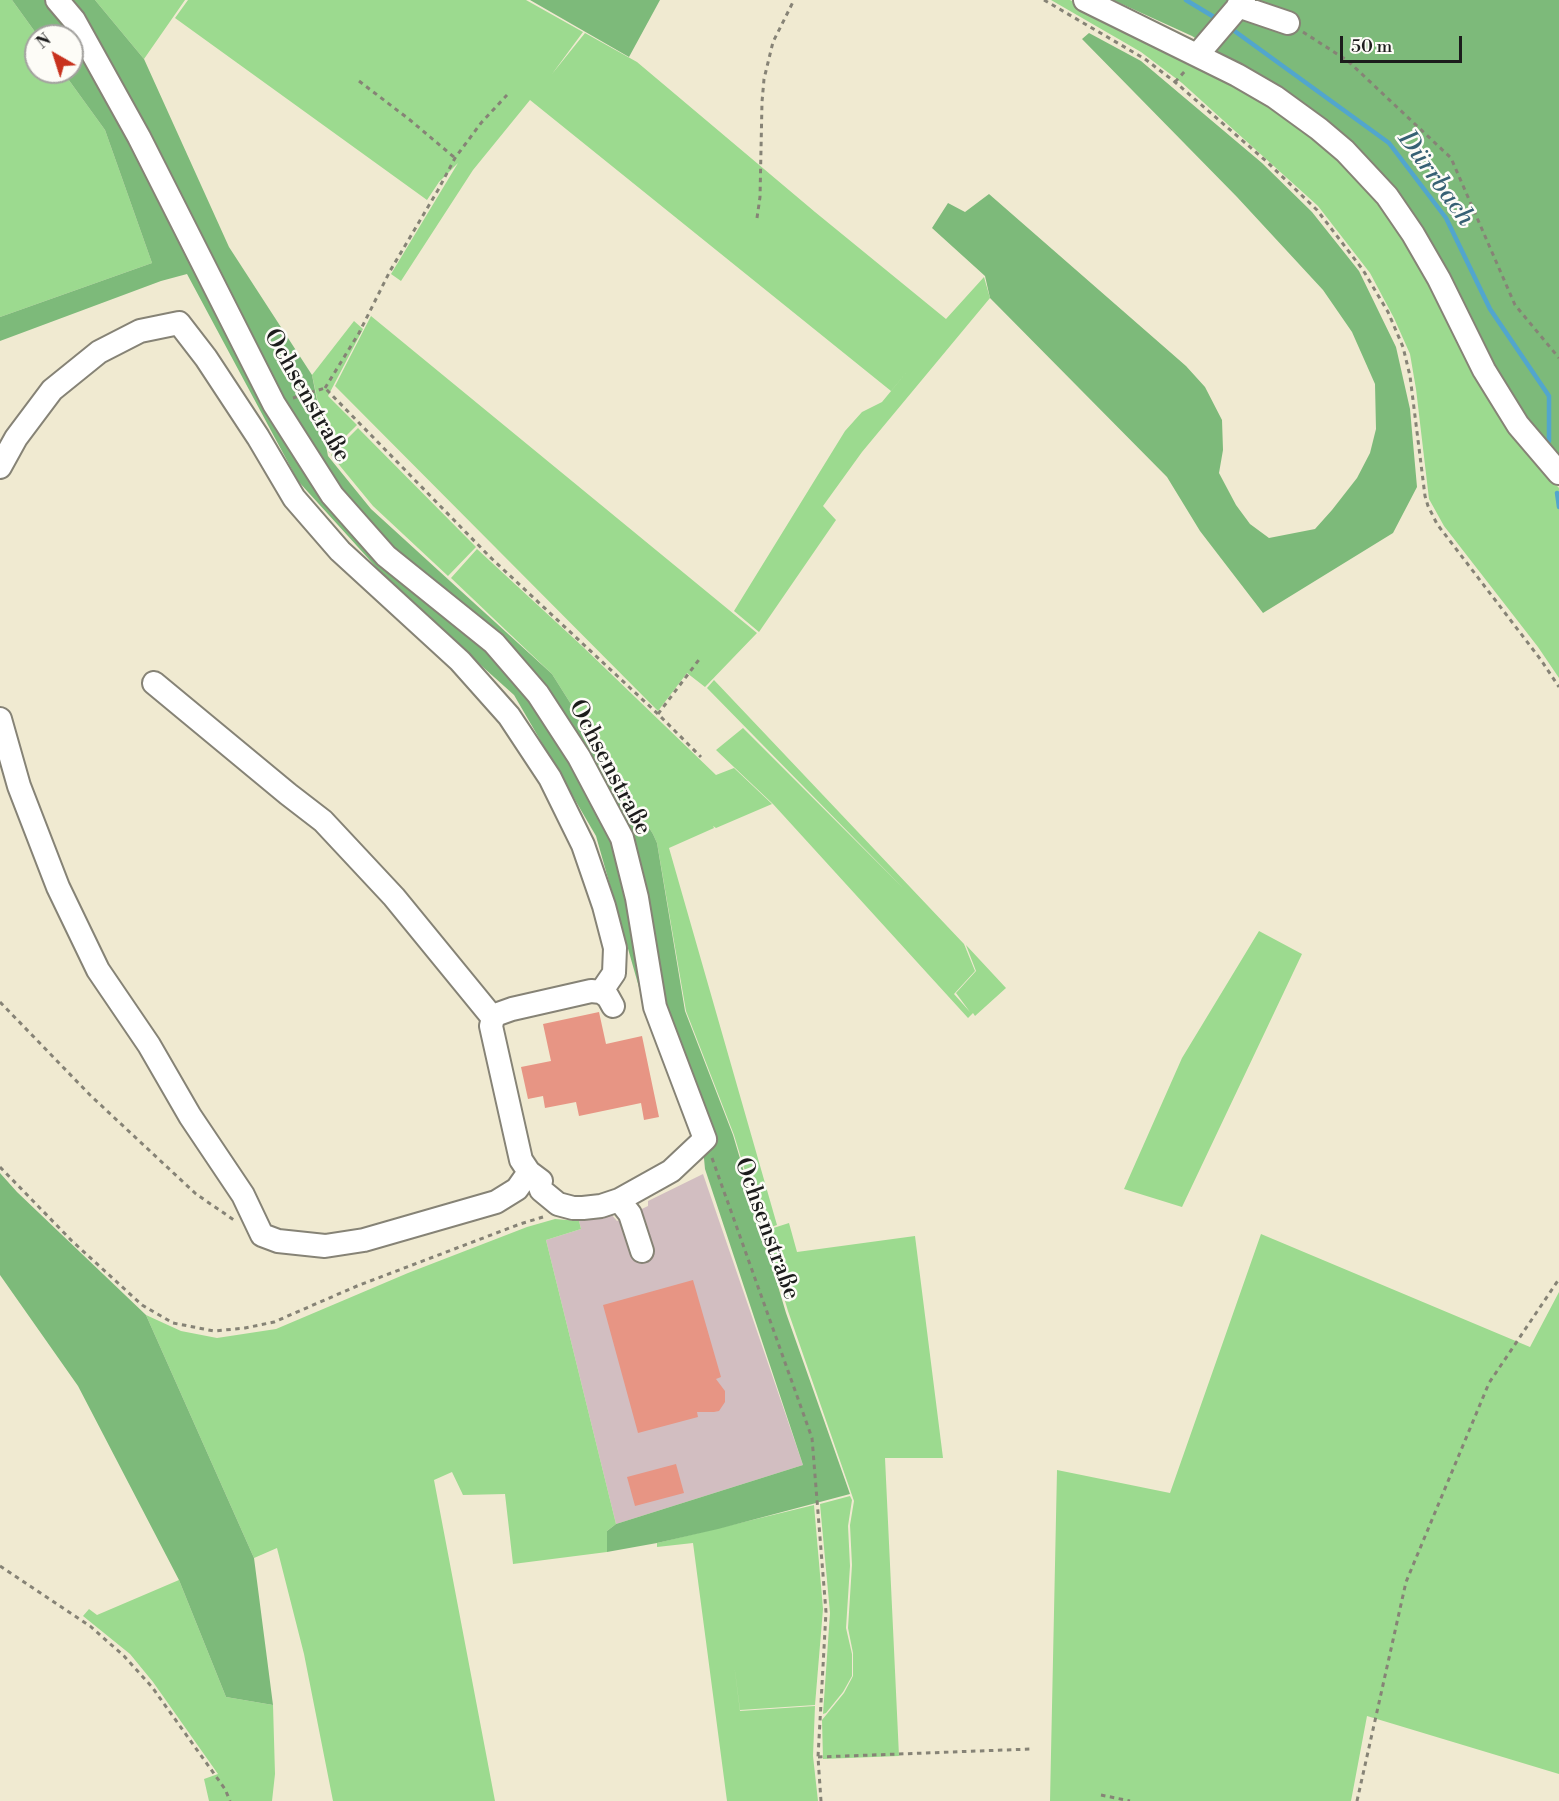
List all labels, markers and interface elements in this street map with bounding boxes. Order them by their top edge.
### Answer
north arrow [24,24,84,84]
scale bar [1343,24,1464,62]
text: N [33,30,55,53]
text: 50 m [1351,35,1392,58]
water label: Dürrbach [1390,125,1480,233]
street label: Ochsenstraße [256,324,356,468]
street label: Ochsenstraße [561,695,657,841]
street label: Ochsenstraße [727,1154,805,1304]

